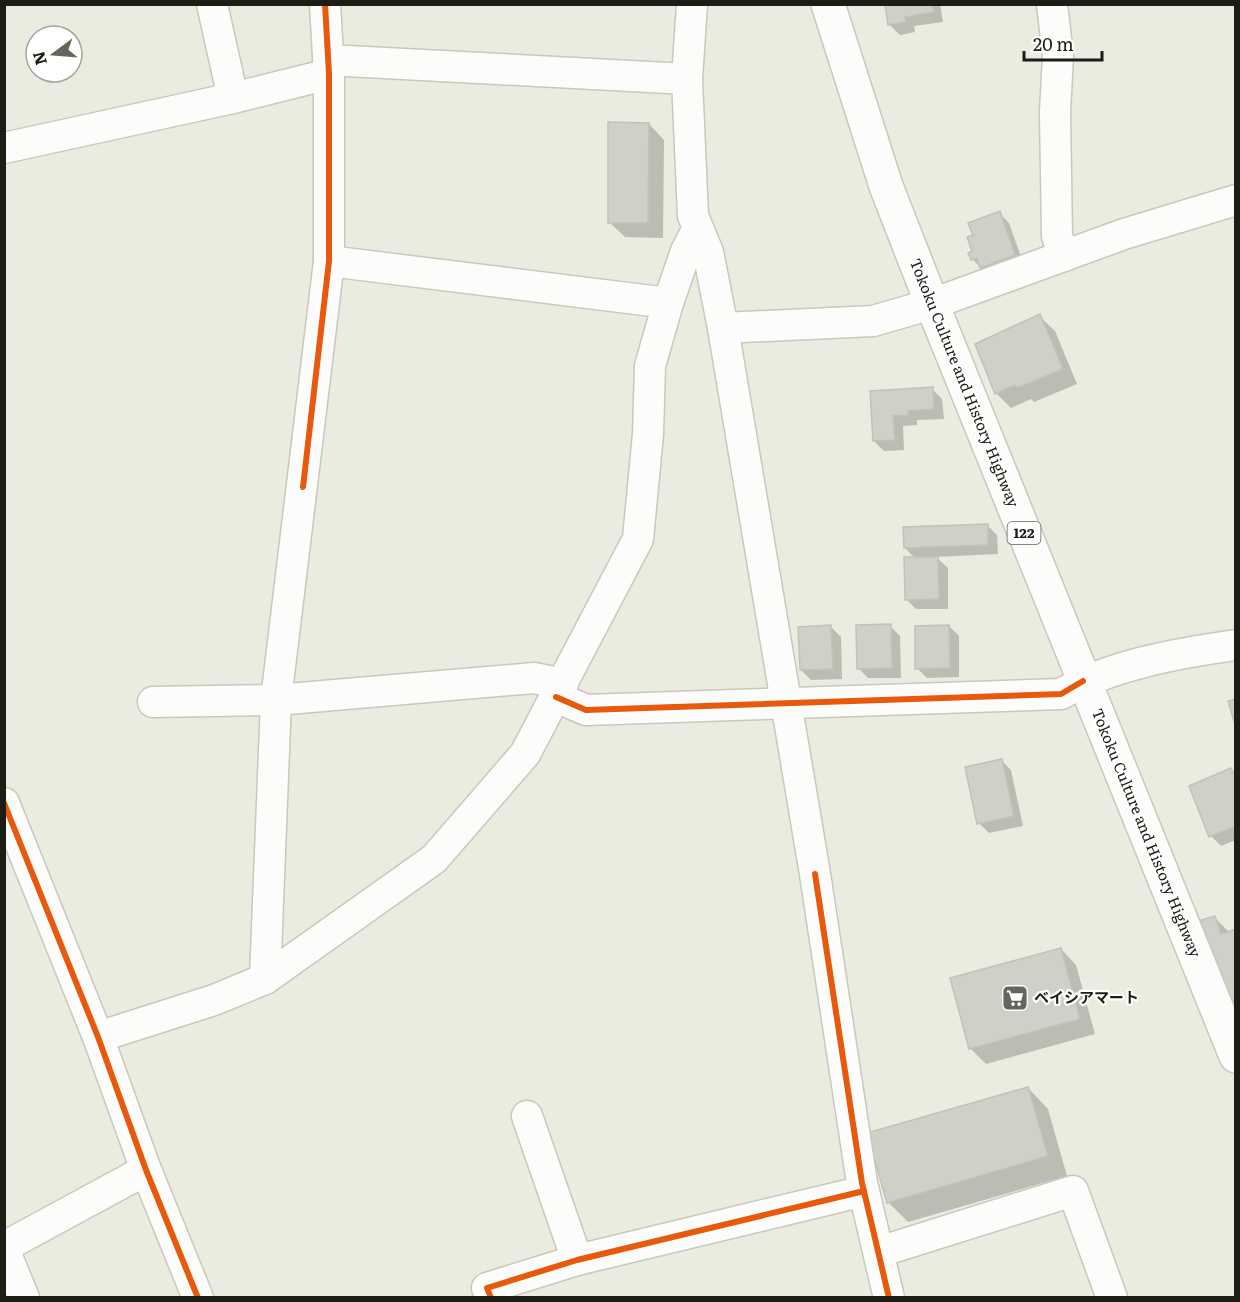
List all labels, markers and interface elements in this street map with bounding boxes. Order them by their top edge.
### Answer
north arrow [24,24,84,84]
scale bar [1024,24,1102,62]
text: 20 m [1033,30,1074,57]
text: N [25,49,52,68]
street label: Tokoku Culture and History Highway [905,254,1026,511]
road number: 122 [1008,522,1040,544]
street label: Tokoku Culture and History Highway [1087,704,1208,961]
supermarket icon: ベイシアマート [1000,983,1030,1013]
place label: ベイシアマート [1034,985,1139,1008]

